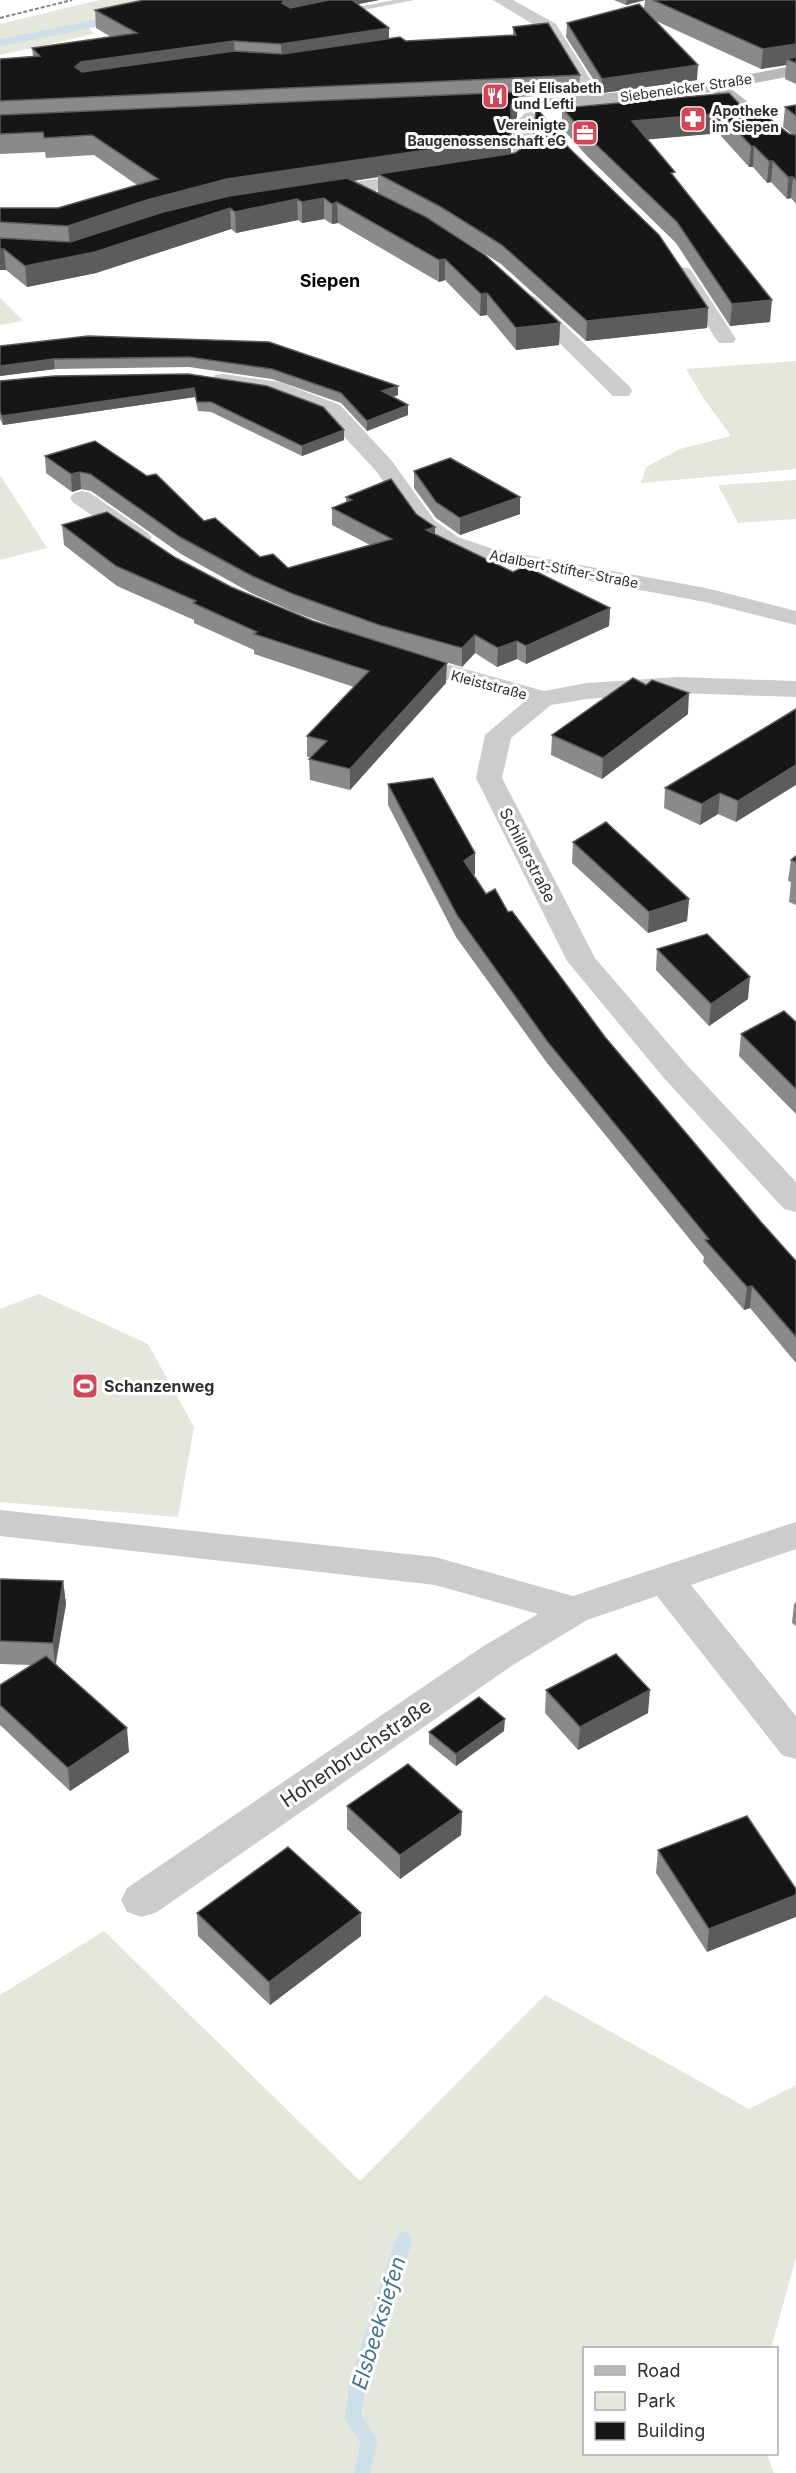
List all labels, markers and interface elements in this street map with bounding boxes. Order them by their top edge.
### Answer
street label: Siebeneicker Straße [619,70,753,105]
place label: Bei Elisabeth und Lefti [514,79,602,112]
restaurant icon: Bei Elisabeth und Lefti [480,81,510,111]
place label: Apotheke im Siepen [712,102,779,135]
pharmacy icon: Apotheke im Siepen [678,104,708,134]
place label: Vereinigte Baugenossenschaft eG [407,116,566,149]
office icon: Vereinigte Baugenossenschaft eG [570,118,600,148]
district label: Siepen [300,270,360,291]
street label: Adalbert-Stifter-Straße [488,546,640,591]
street label: Kleiststraße [449,666,529,703]
street label: Schillerstraße [496,804,560,906]
sports icon: Schanzenweg [70,1371,100,1401]
place label: Schanzenweg [104,1376,214,1396]
street label: Hohenbruchstraße [276,1694,436,1812]
water label: Elsbeeksiefen [346,2254,411,2392]
legend [583,2347,778,2455]
text: Road [637,2360,680,2381]
text: Park [637,2390,676,2411]
text: Building [637,2420,705,2441]

